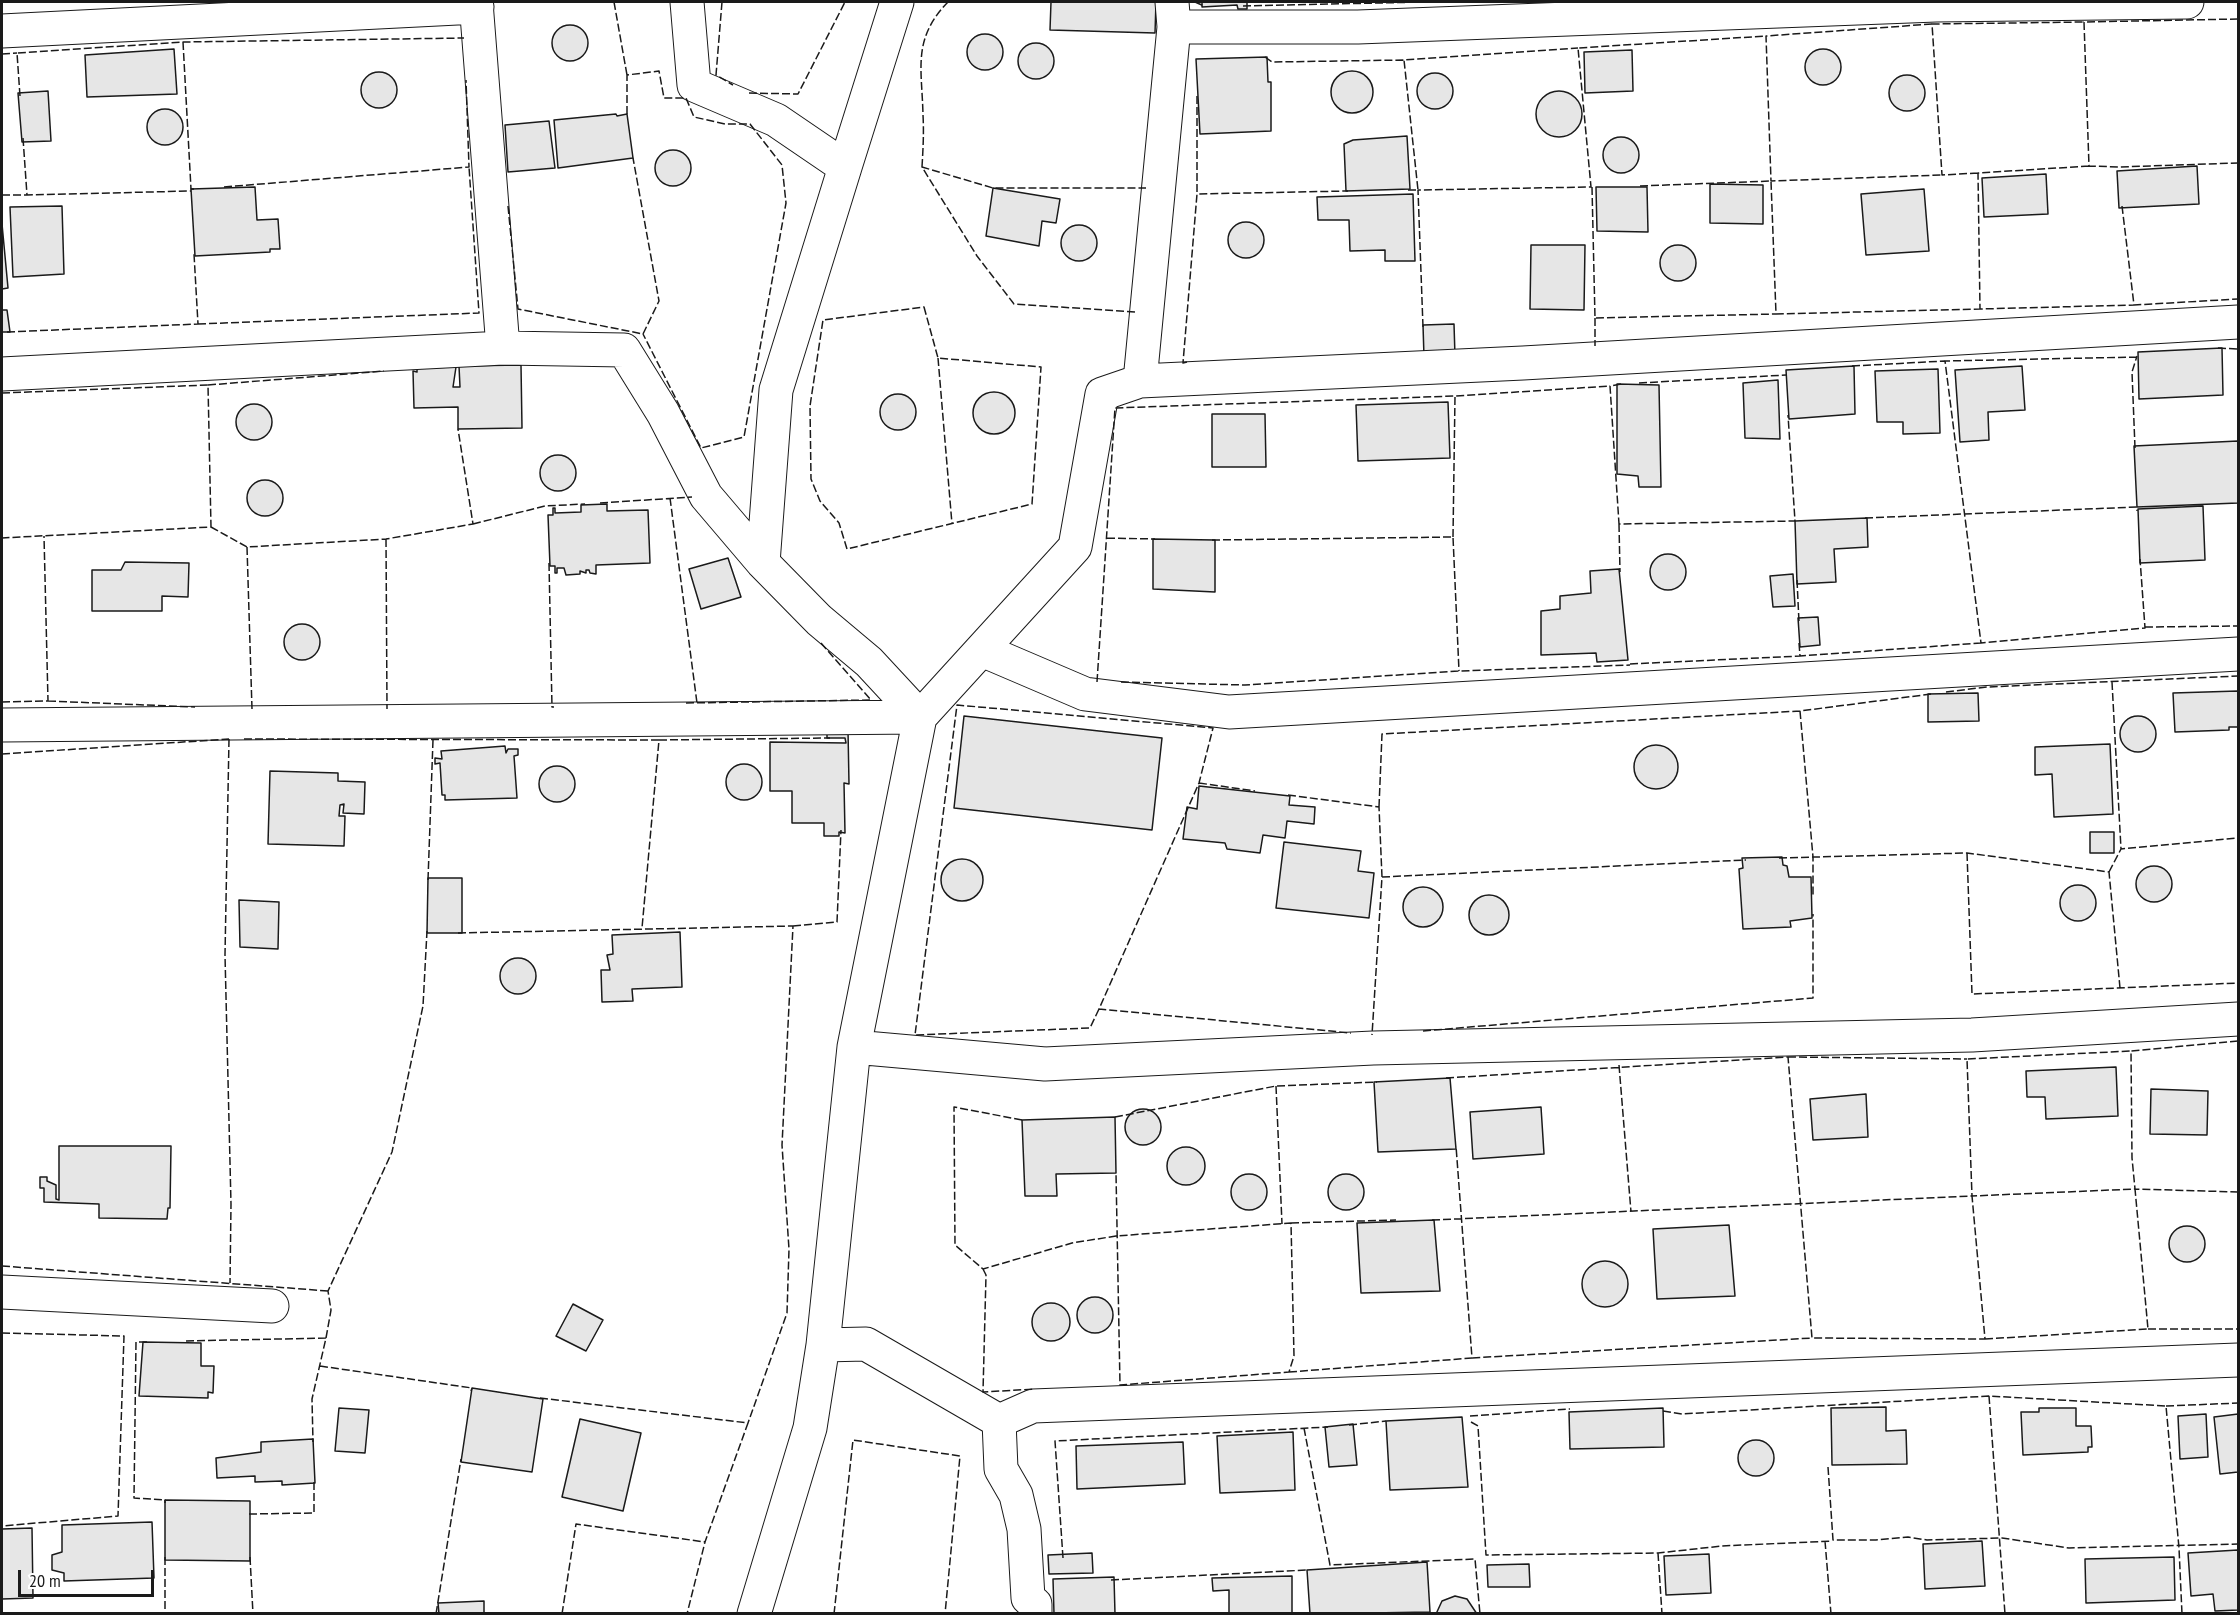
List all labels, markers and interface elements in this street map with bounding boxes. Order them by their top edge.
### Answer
scale bar [21,1558,158,1596]
text: 20 m [29,1569,61,1592]

